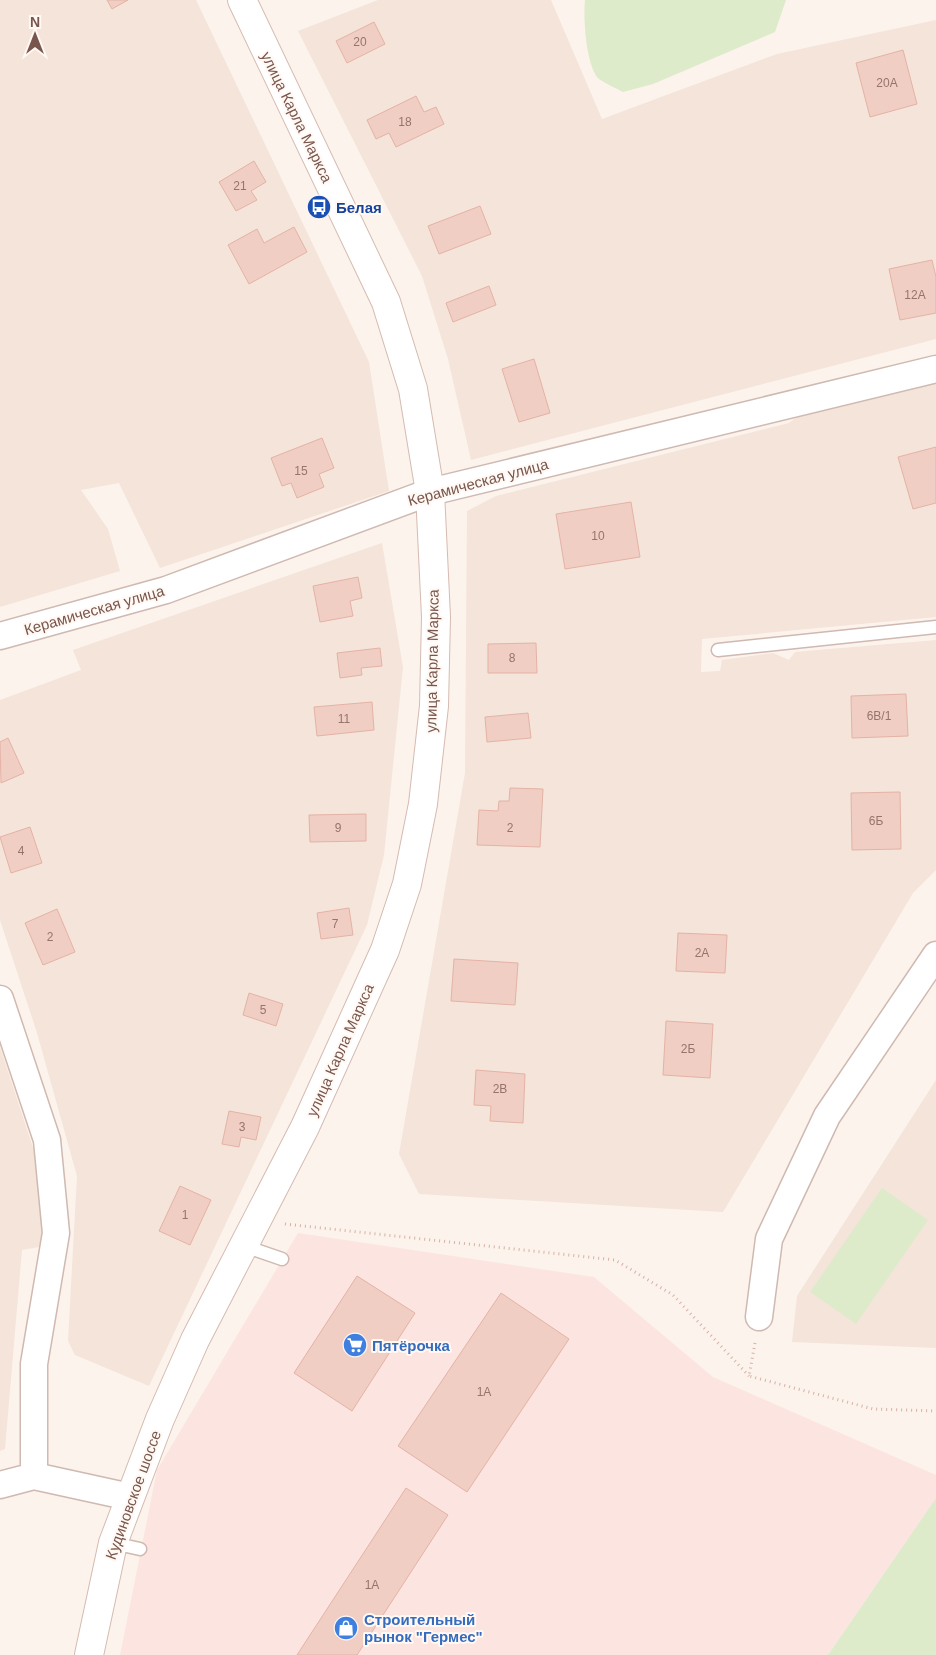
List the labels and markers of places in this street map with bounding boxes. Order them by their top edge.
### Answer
bus stop icon: Белая [306,194,332,220]
place label: Белая [336,199,382,216]
supermarket icon: Пятёрочка [342,1332,368,1358]
place label: Пятёрочка [372,1337,450,1354]
place label: Строительный рынок "Гермес" [364,1611,483,1645]
shop icon: Строительный рынок "Гермес" [333,1615,359,1641]

